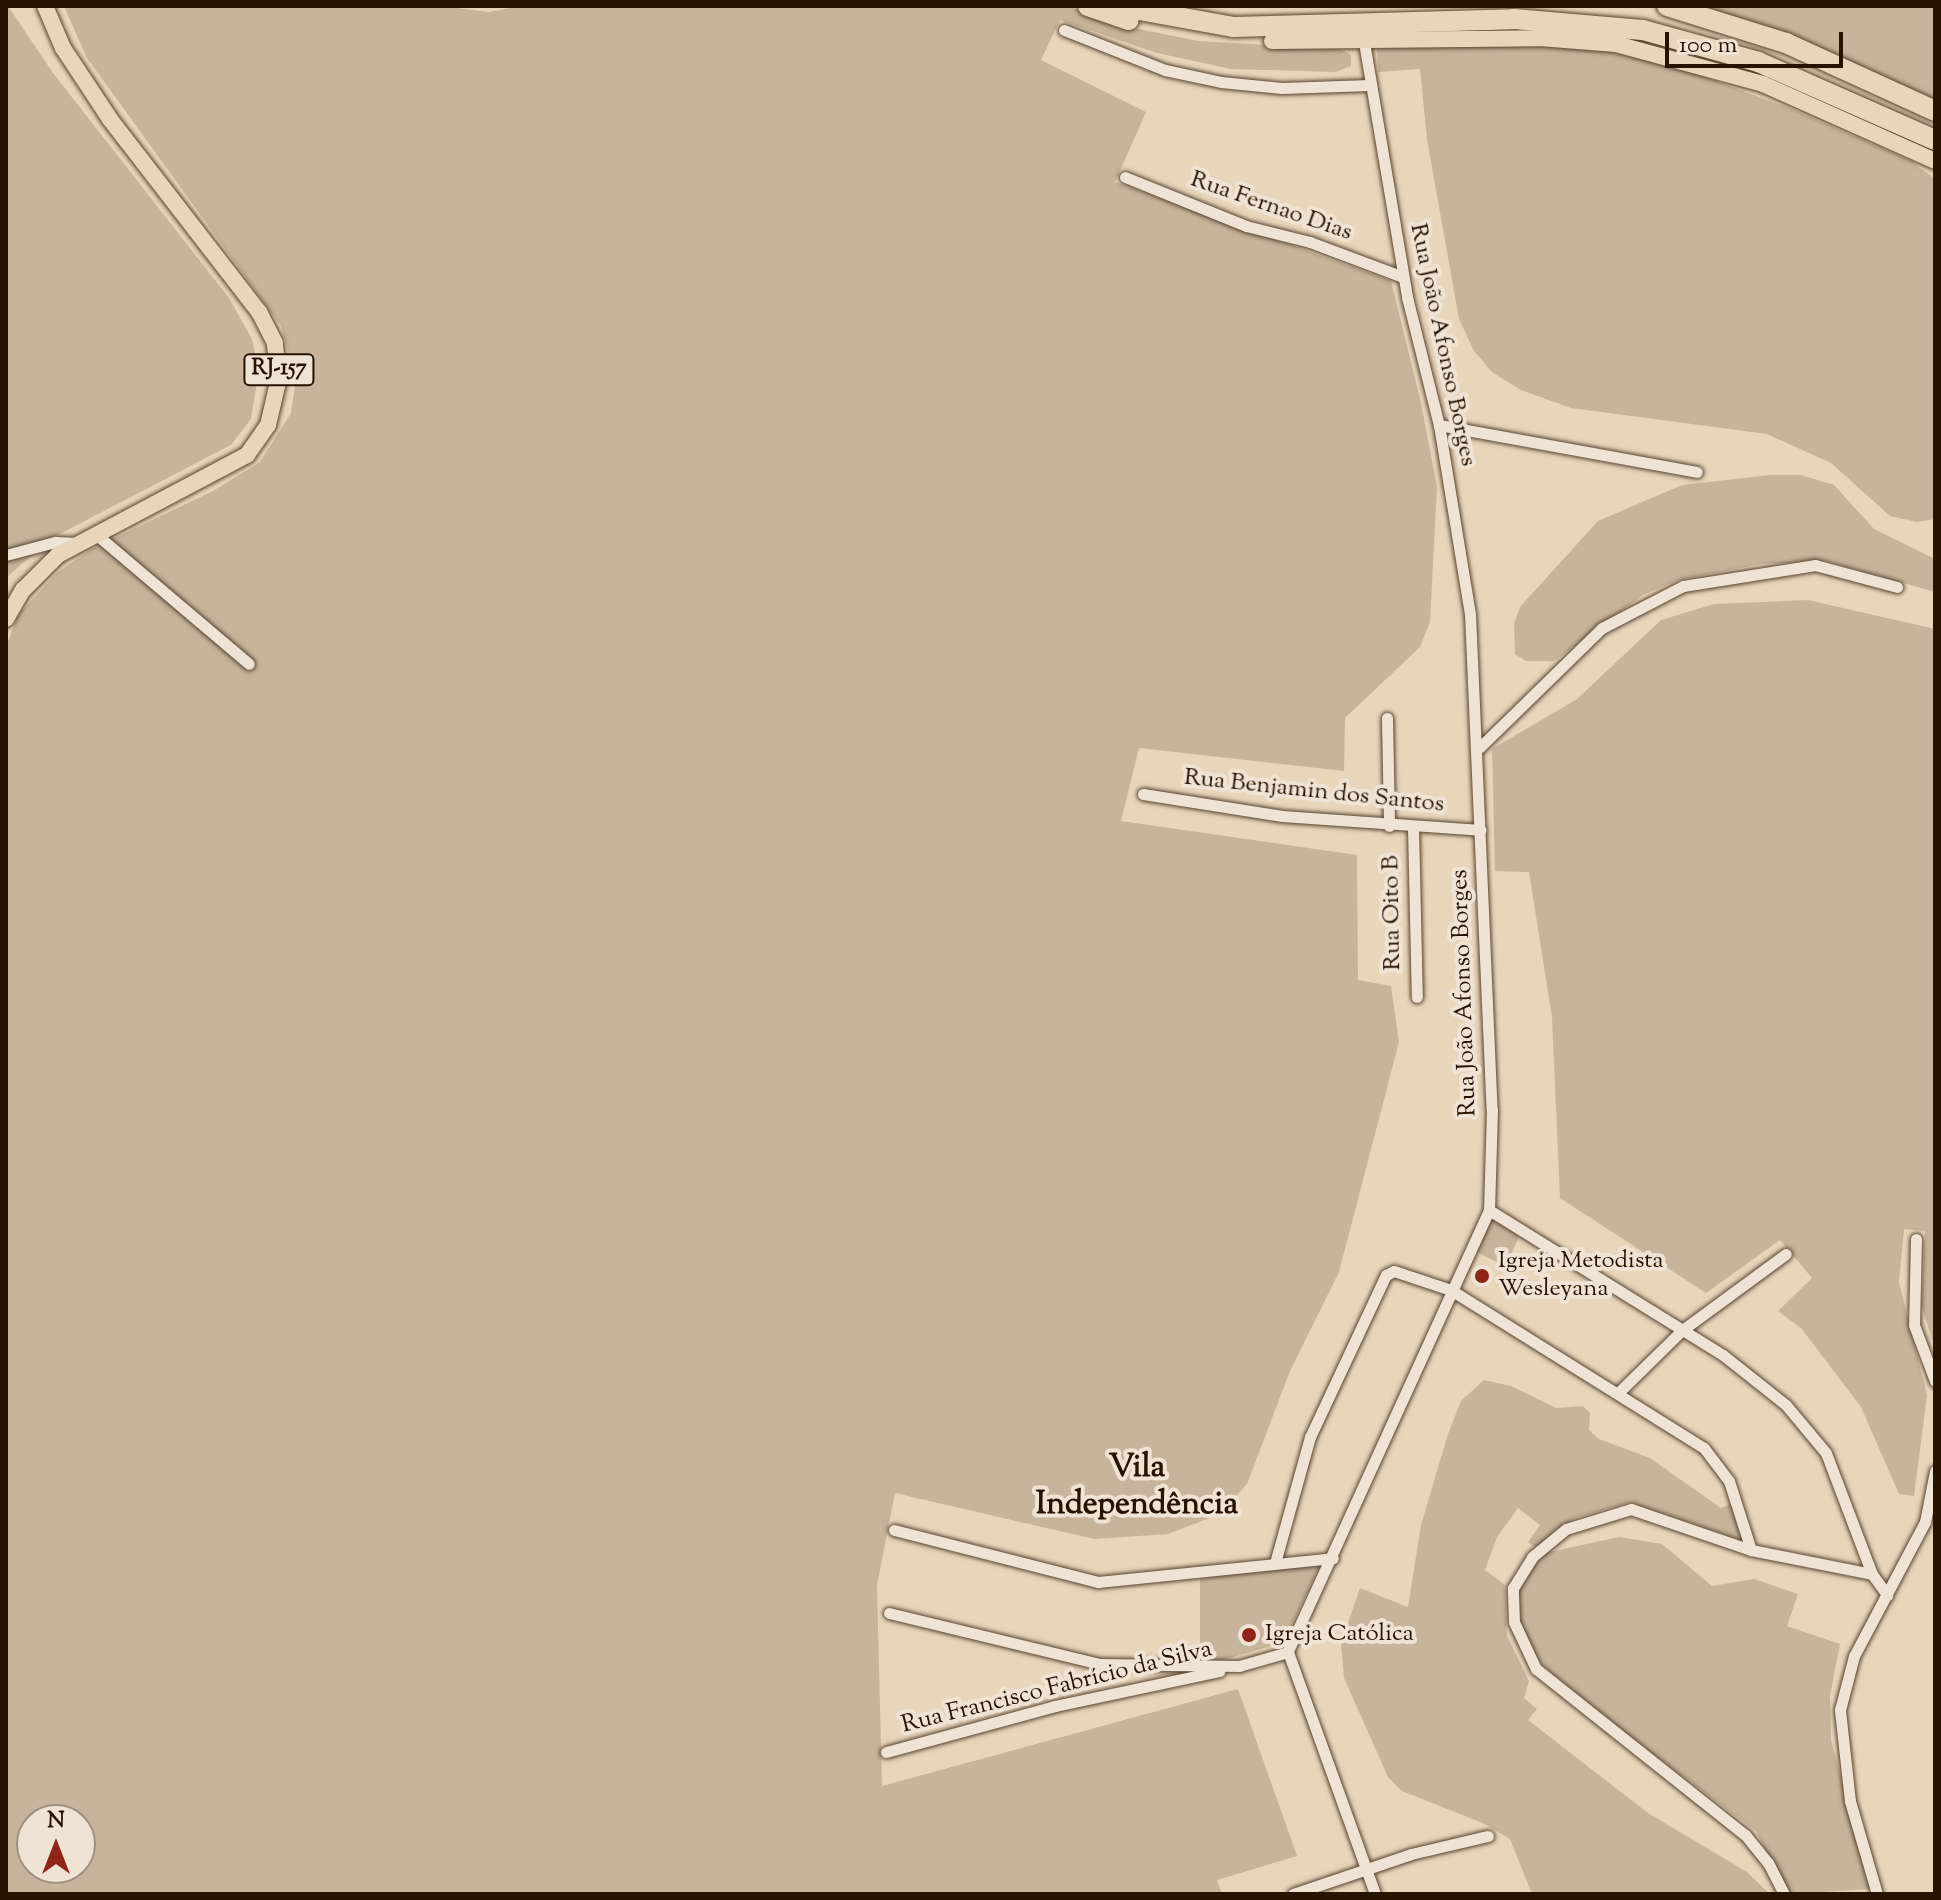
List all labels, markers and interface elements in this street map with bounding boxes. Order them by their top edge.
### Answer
scale bar [1669,16,1847,66]
text: 100 m [1679,29,1737,63]
street label: Rua Fernao Dias [1186,166,1356,248]
street label: Rua João Afonso Borges [1402,221,1482,469]
road number: RJ-157 [243,352,315,388]
street label: Rua Benjamin dos Santos [1183,764,1445,820]
street label: Rua Oito B [1378,855,1408,971]
street label: Rua João Afonso Borges [1446,869,1484,1117]
place label: Igreja Metodista Wesleyana [1498,1248,1664,1304]
marker: Igreja Metodista Wesleyana [1473,1267,1491,1285]
district label: Vila Independência [1036,1450,1238,1525]
place label: Igreja Católica [1265,1621,1414,1649]
marker: Igreja Católica [1240,1626,1258,1644]
street label: Rua Francisco Fabrício da Silva [899,1635,1215,1741]
north arrow [16,1804,96,1884]
text: N [47,1806,65,1838]

